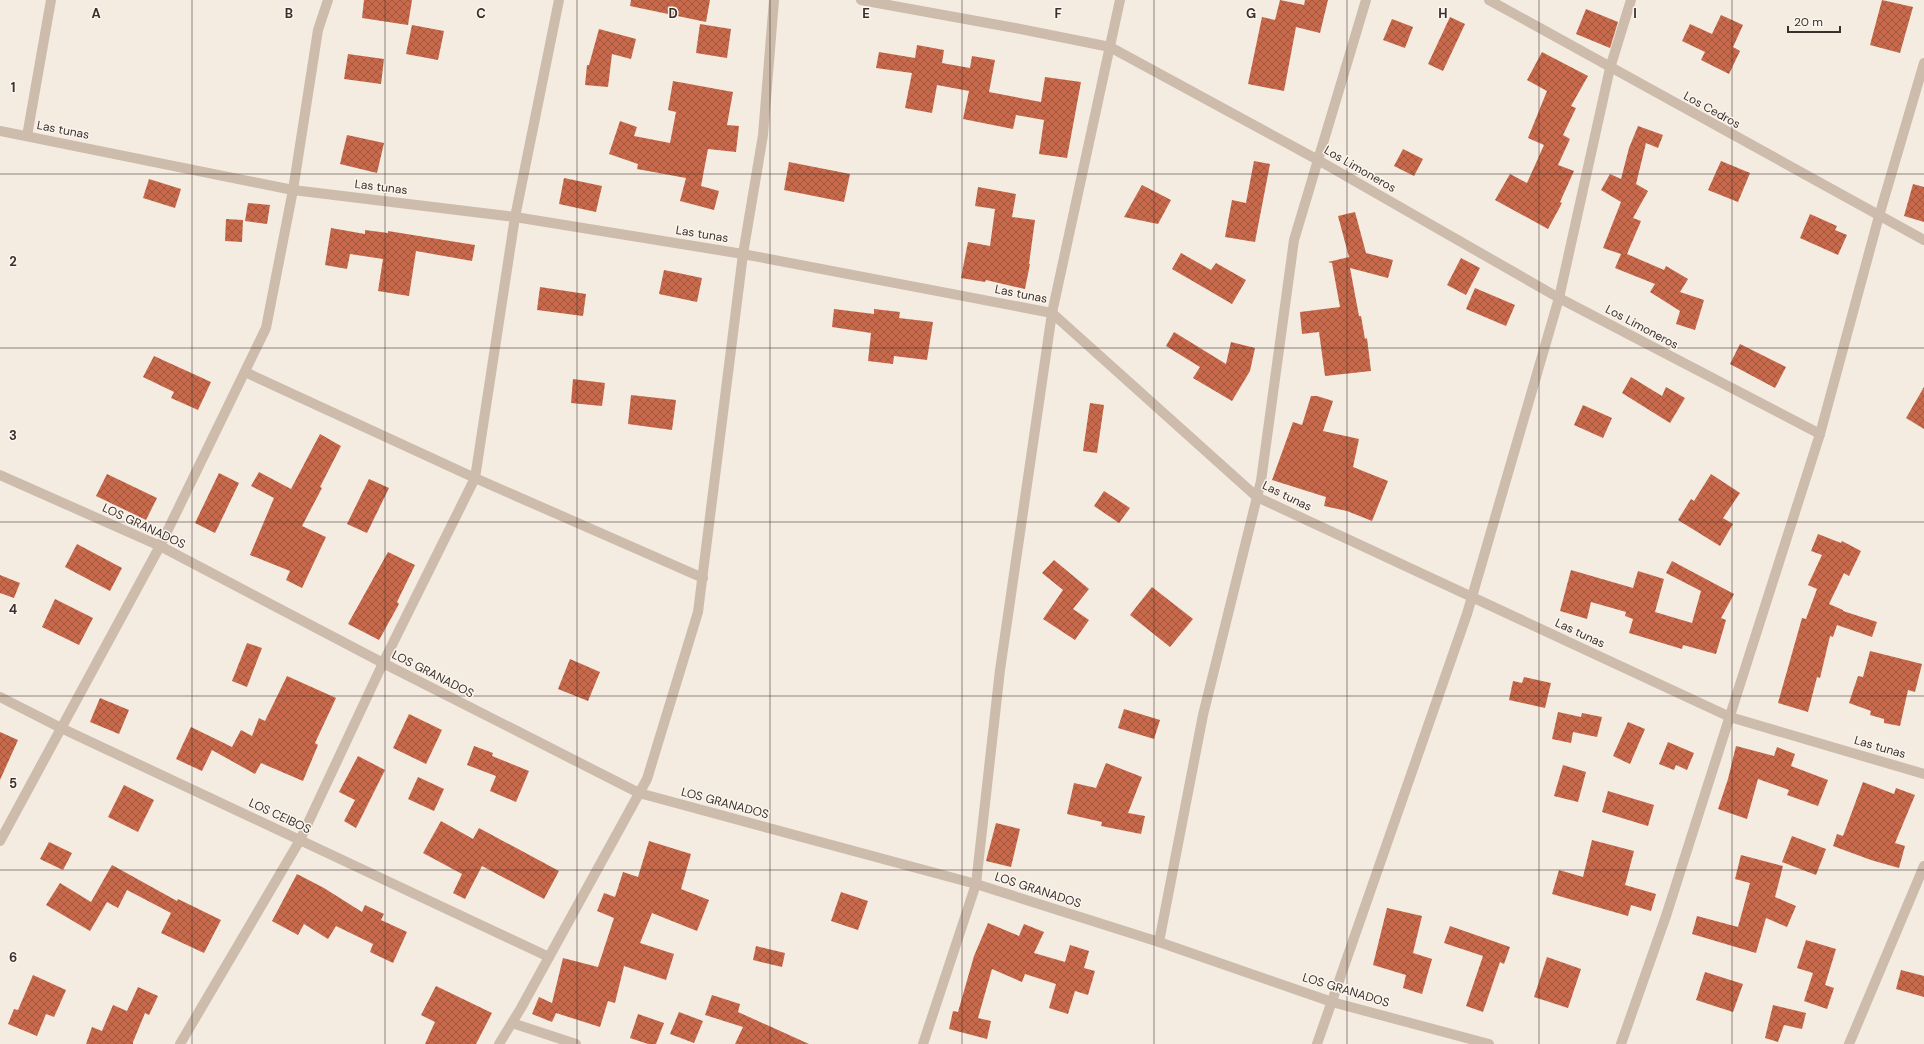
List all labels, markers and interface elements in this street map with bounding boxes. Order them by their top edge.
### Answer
text: A [91,5,101,22]
text: B [285,5,293,22]
text: C [476,5,486,22]
text: D [668,5,678,22]
text: E [862,5,870,22]
text: F [1054,5,1062,22]
text: G [1246,5,1256,22]
text: H [1438,5,1448,22]
text: I [1633,5,1637,22]
scale bar [1788,8,1840,34]
text: 20 m [1794,14,1823,30]
text: 1 [11,79,15,96]
street label: Los Cedros [1681,88,1743,132]
street label: Las tunas [35,117,91,143]
street label: Los Limoneros [1321,142,1399,196]
street label: Las tunas [354,176,408,198]
street label: Las tunas [675,222,729,246]
text: 2 [9,253,17,270]
street label: Las tunas [993,281,1049,307]
street label: Los Limoneros [1603,301,1681,353]
text: 3 [9,427,17,444]
street label: Las tunas [1260,477,1314,515]
street label: LOS GRANADOS [100,500,188,552]
text: 4 [9,601,17,618]
street label: Las tunas [1553,615,1607,651]
street label: LOS GRANADOS [389,646,477,702]
street label: Las tunas [1852,732,1908,762]
text: 5 [9,775,17,792]
street label: LOS GRANADOS [679,784,771,822]
street label: LOS CEIBOS [246,795,314,837]
street label: LOS GRANADOS [993,868,1083,912]
text: 6 [9,949,17,966]
street label: LOS GRANADOS [1301,969,1391,1011]

